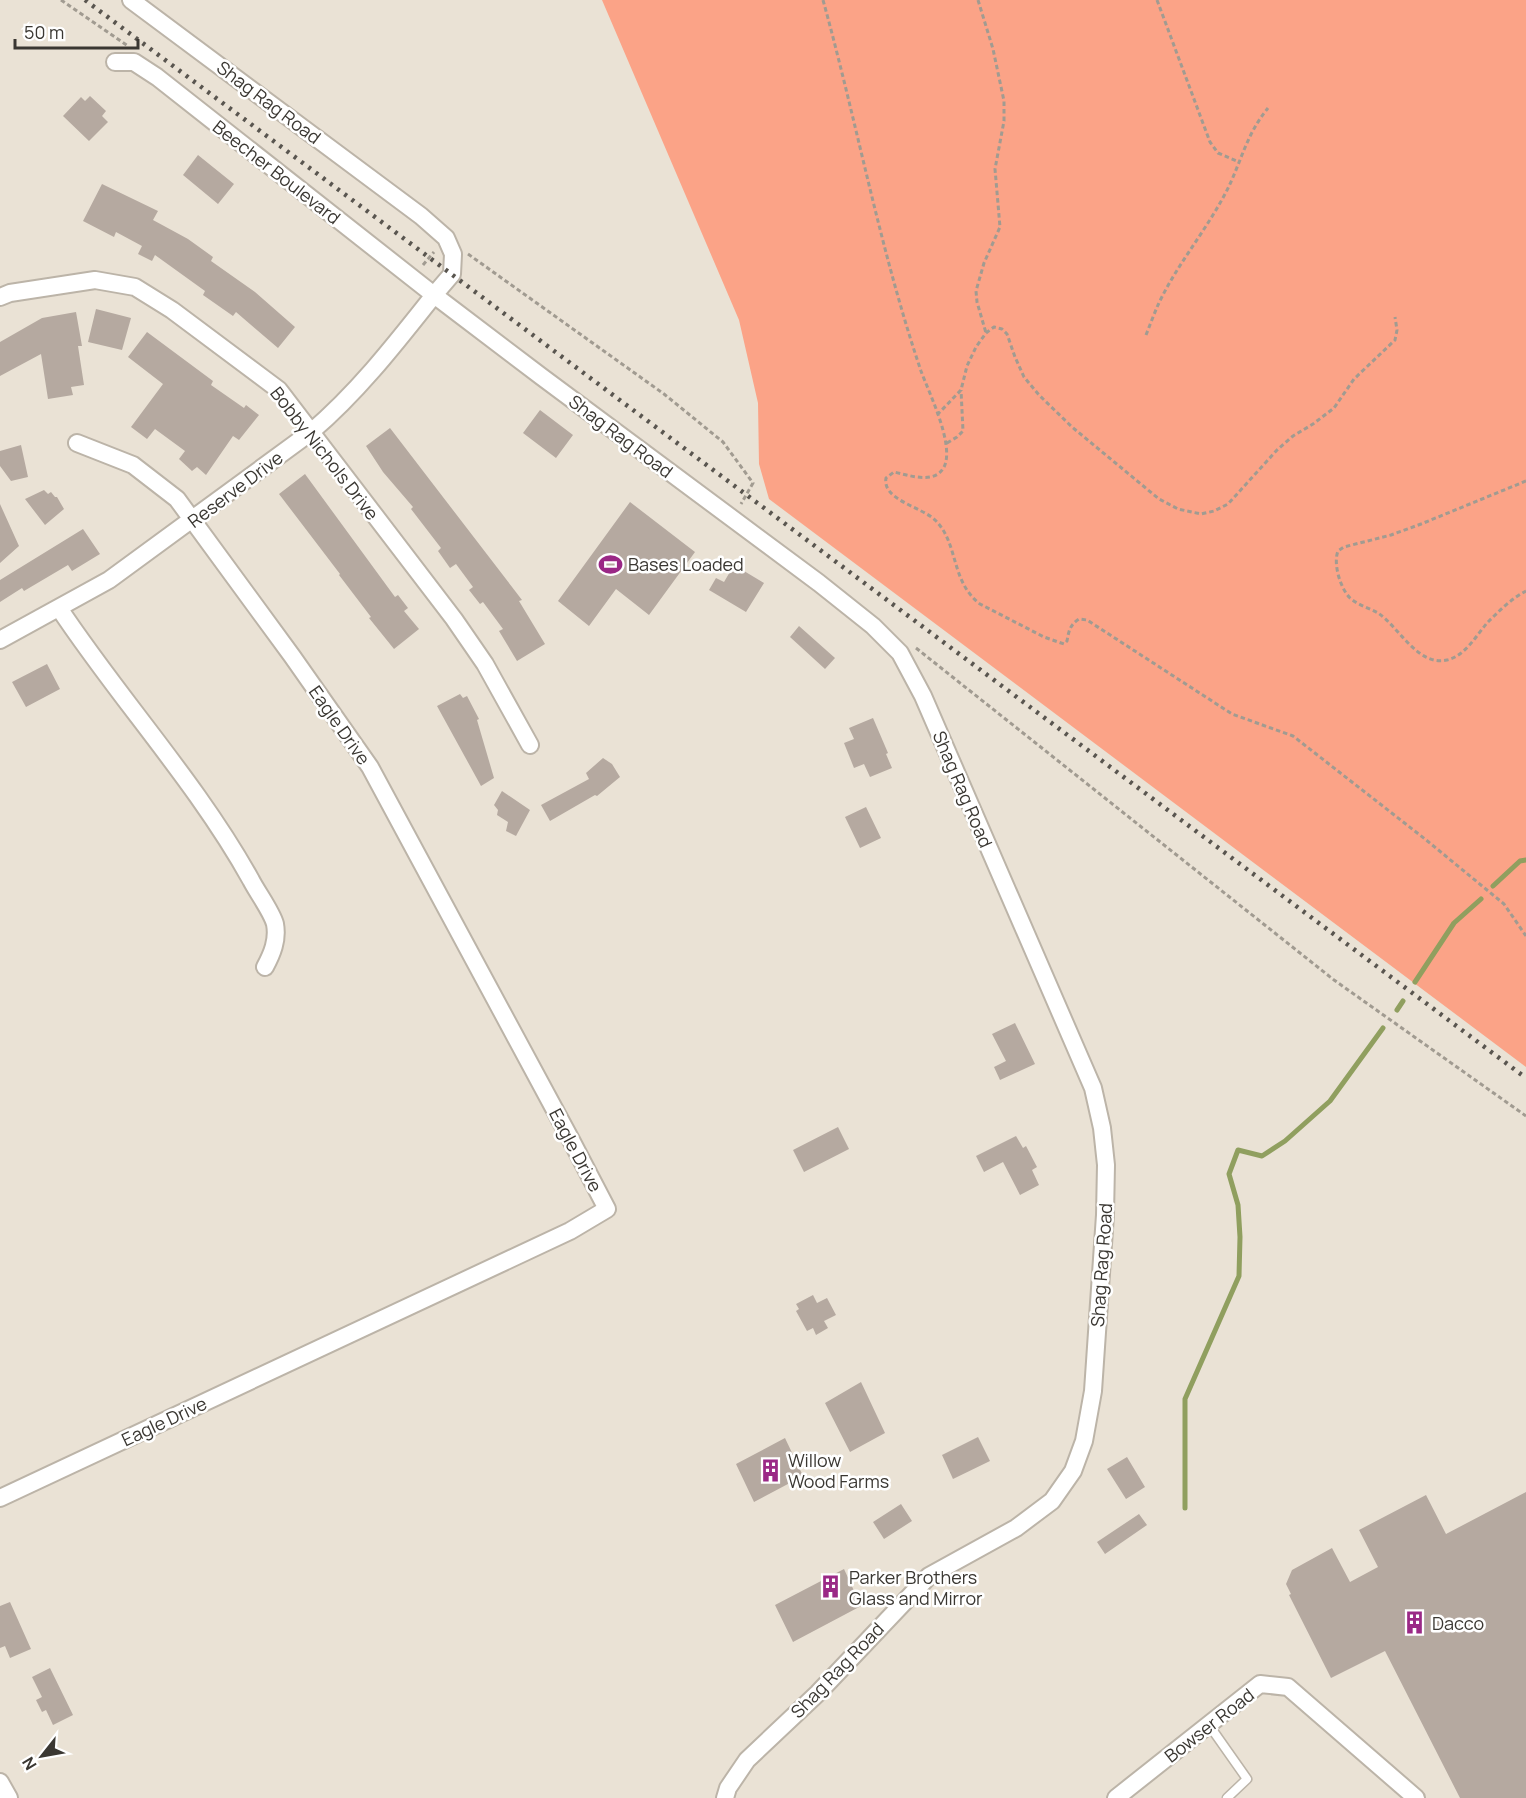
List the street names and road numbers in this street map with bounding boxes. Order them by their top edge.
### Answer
street label: Shag Rag Road [212,55,326,149]
street label: Beecher Boulevard [208,115,346,229]
street label: Bobby Nichols Drive [265,381,385,525]
street label: Shag Rag Road [564,389,678,483]
street label: Reserve Drive [183,445,287,533]
street label: Eagle Drive [304,681,376,769]
street label: Shag Rag Road [928,727,998,851]
street label: Eagle Drive [544,1104,608,1196]
street label: Shag Rag Road [1085,1202,1117,1328]
street label: Eagle Drive [118,1391,210,1451]
street label: Shag Rag Road [785,1617,889,1723]
street label: Bowser Road [1159,1682,1259,1768]

